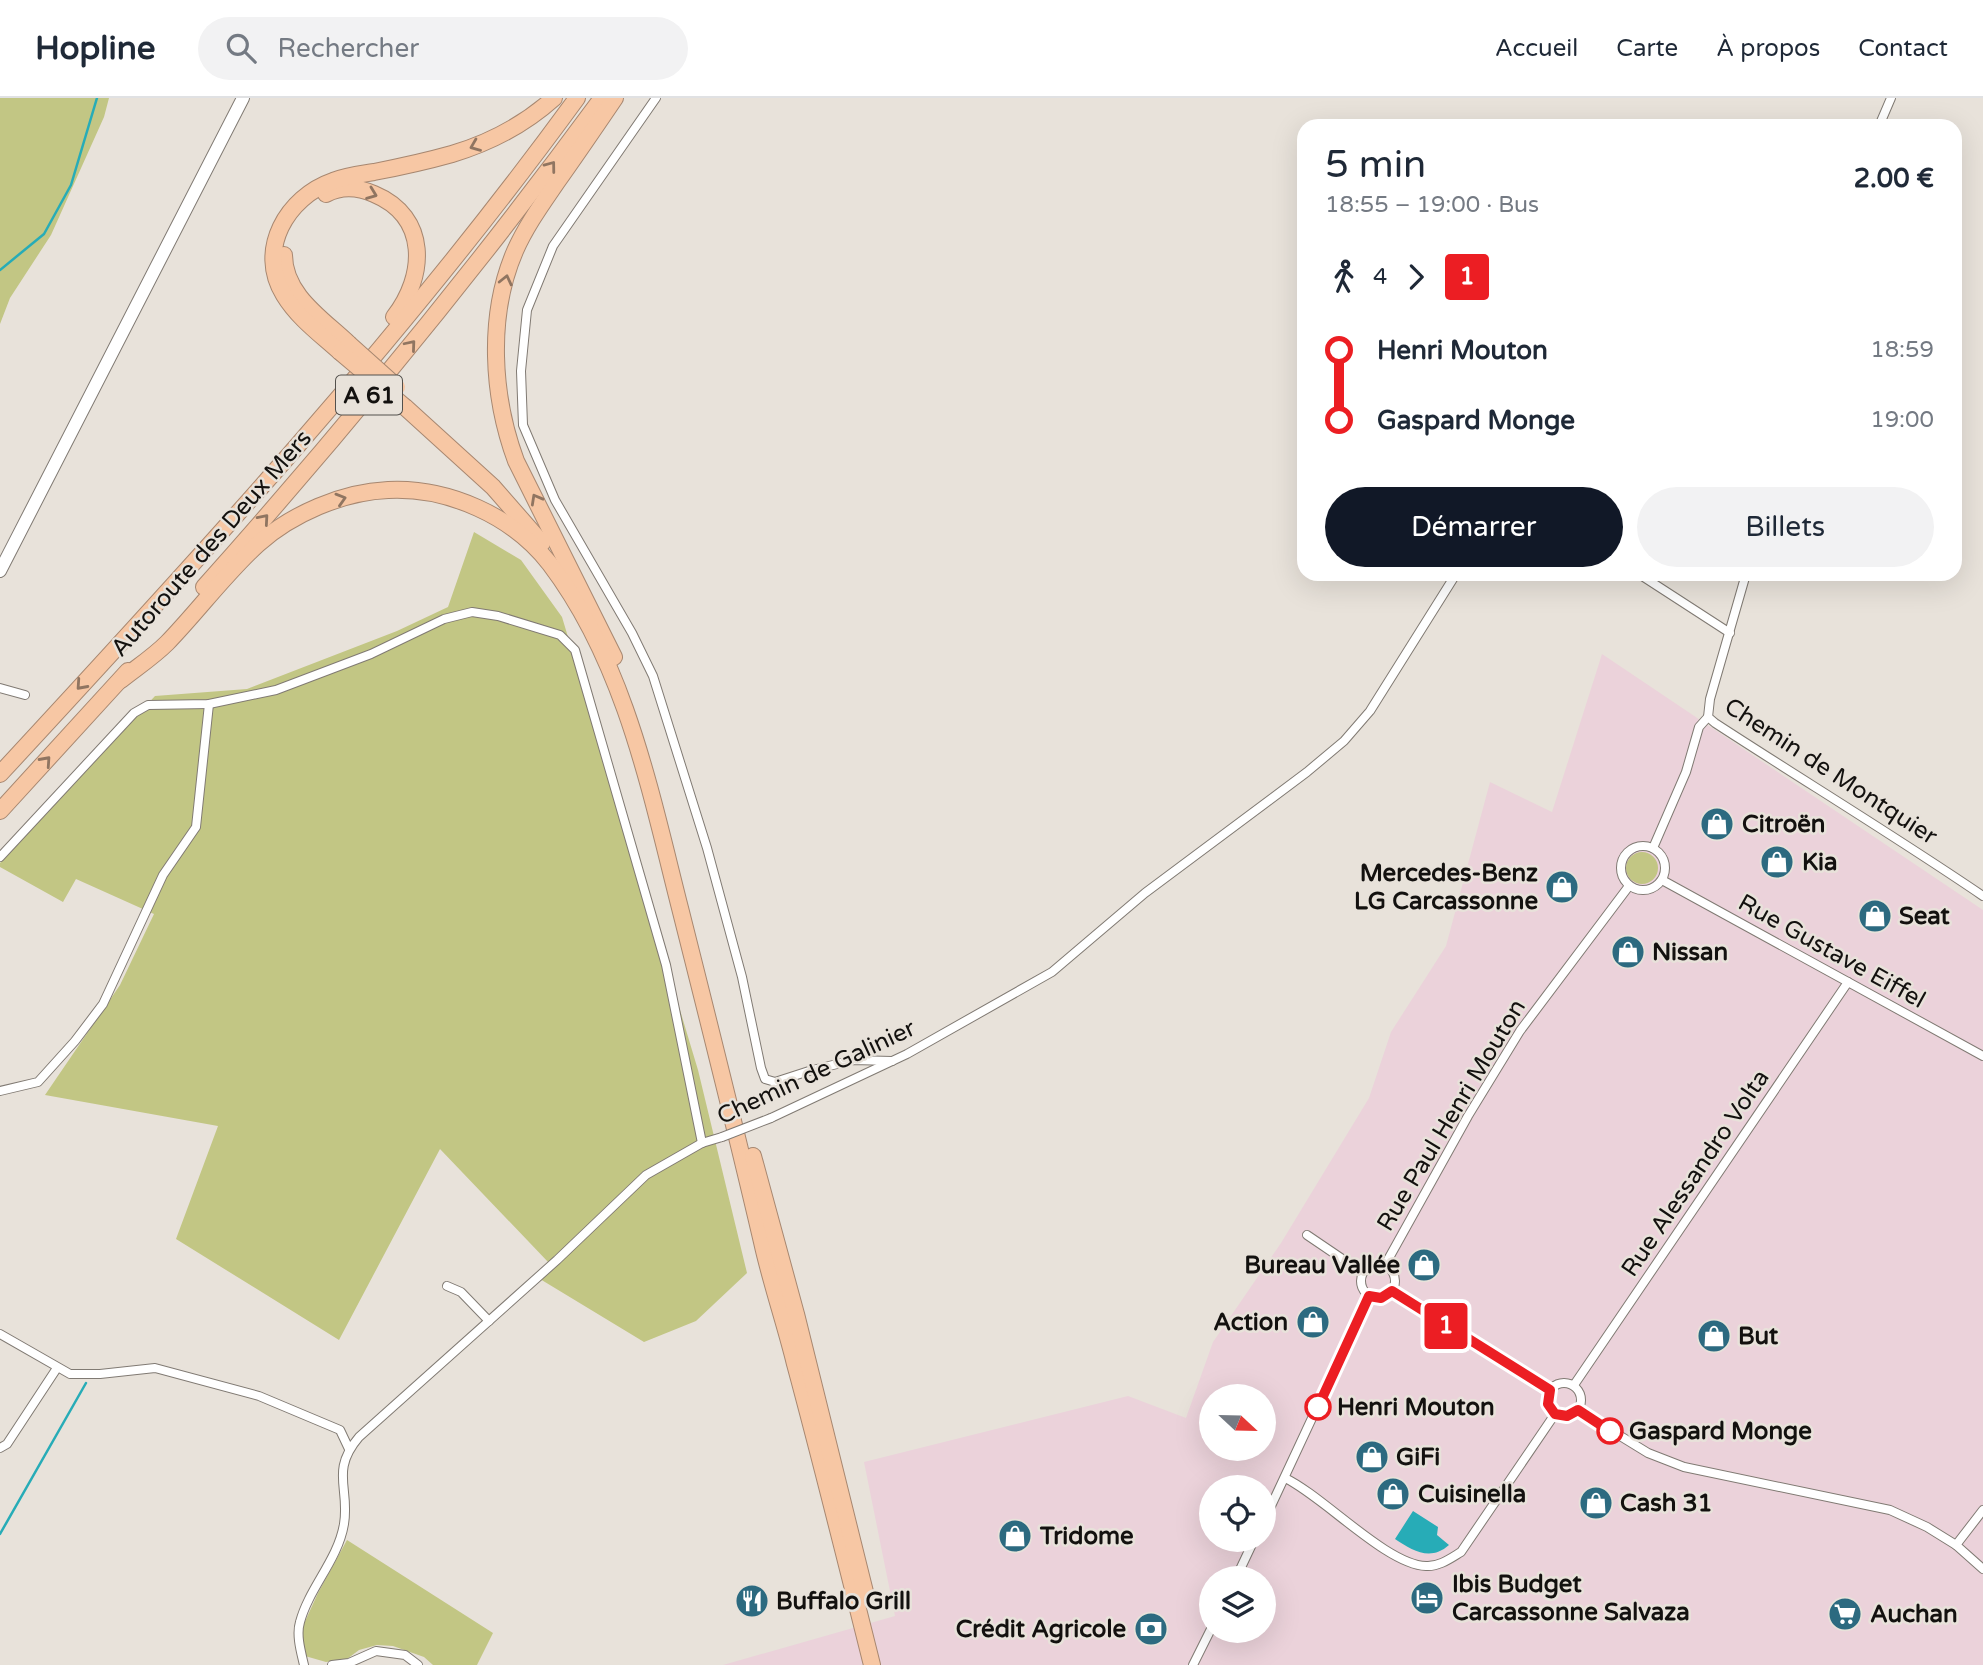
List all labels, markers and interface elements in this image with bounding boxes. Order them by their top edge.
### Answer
search box [198,17,688,80]
text: Hopline [35,29,156,68]
icon: search [222,29,260,67]
text: Rechercher [278,33,419,64]
text: Accueil [1495,34,1578,63]
text: Carte [1616,34,1678,63]
text: À propos [1716,34,1820,63]
text: Contact [1858,34,1948,63]
one-way arrow [469,137,481,151]
text: 5 min [1325,142,1426,188]
one-way arrow [543,161,556,174]
text: 2.00 € [1854,163,1934,194]
one-way arrow [365,185,377,199]
text: 18:55 – 19:00 · Bus [1325,191,1539,219]
icon: walk [1325,258,1363,296]
icon: forward [1397,258,1435,296]
text: 1 [1459,262,1475,291]
text: 4 [1373,263,1387,291]
one-way arrow [498,274,513,286]
text: Henri Mouton [1377,335,1548,366]
text: 18:59 [1870,336,1934,364]
one-way arrow [403,340,415,353]
road number: A 61 [336,376,402,414]
text: Gaspard Monge [1377,405,1575,436]
text: 19:00 [1870,406,1934,434]
street label: Autoroute des Deux Mers [105,424,318,663]
button: Démarrer [1325,487,1623,567]
button: Billets [1637,487,1934,567]
one-way arrow [335,493,347,507]
one-way arrow [530,494,544,506]
one-way arrow [256,514,268,527]
one-way arrow [77,677,89,690]
street label: Chemin de Montquier [1719,692,1943,852]
one-way arrow [38,756,50,769]
shop icon: Citroën [1698,805,1736,843]
place label: Citroën [1742,810,1825,839]
shop icon: Kia [1758,843,1796,881]
place label: Kia [1802,848,1838,877]
place label: Mercedes-Benz LG Carcassonne [1354,859,1538,916]
shop icon: Mercedes-Benz LG Carcassonne [1543,868,1581,906]
street label: Rue Gustave Eiffel [1733,888,1930,1015]
shop icon: Seat [1856,897,1894,935]
place label: Seat [1899,902,1951,931]
shop icon: Nissan [1609,933,1647,971]
place label: Nissan [1652,938,1728,967]
street label: Rue Paul Henri Mouton [1371,994,1532,1236]
street label: Chemin de Galinier [712,1013,921,1131]
street label: Rue Alessandro Volta [1615,1064,1775,1282]
shop icon: Bureau Vallée [1405,1246,1443,1284]
place label: Bureau Vallée [1244,1251,1400,1280]
shop icon: Action [1294,1303,1332,1341]
line badge: 1 [1423,1303,1469,1349]
place label: Action [1213,1308,1288,1337]
text: 1 [1438,1311,1454,1340]
shop icon: But [1695,1317,1733,1355]
place label: But [1738,1322,1779,1351]
north arrow [1199,1384,1276,1461]
map controls [1199,1384,1276,1643]
place label: Henri Mouton [1337,1393,1495,1422]
marker: Henri Mouton [1305,1394,1331,1420]
place label: Gaspard Monge [1629,1417,1812,1446]
marker: Gaspard Monge [1597,1418,1623,1444]
shop icon: GiFi [1353,1438,1391,1476]
place label: GiFi [1396,1443,1440,1472]
button: locate [1199,1475,1276,1552]
shop icon: Cuisinella [1374,1475,1412,1513]
place label: Cuisinella [1418,1480,1526,1509]
shop icon: Cash 31 [1577,1484,1615,1522]
place label: Cash 31 [1620,1489,1713,1518]
shop icon: Tridome [996,1517,1034,1555]
place label: Tridome [1039,1522,1134,1551]
button: layers [1199,1566,1276,1643]
place label: Ibis Budget Carcassonne Salvaza [1452,1570,1690,1627]
hotel icon: Ibis Budget Carcassonne Salvaza [1408,1579,1446,1617]
restaurant icon: Buffalo Grill [733,1582,771,1620]
place label: Buffalo Grill [776,1587,911,1616]
supermarket icon: Auchan [1826,1595,1864,1633]
place label: Auchan [1870,1600,1958,1629]
bank icon: Crédit Agricole [1132,1610,1170,1648]
place label: Crédit Agricole [956,1615,1126,1644]

